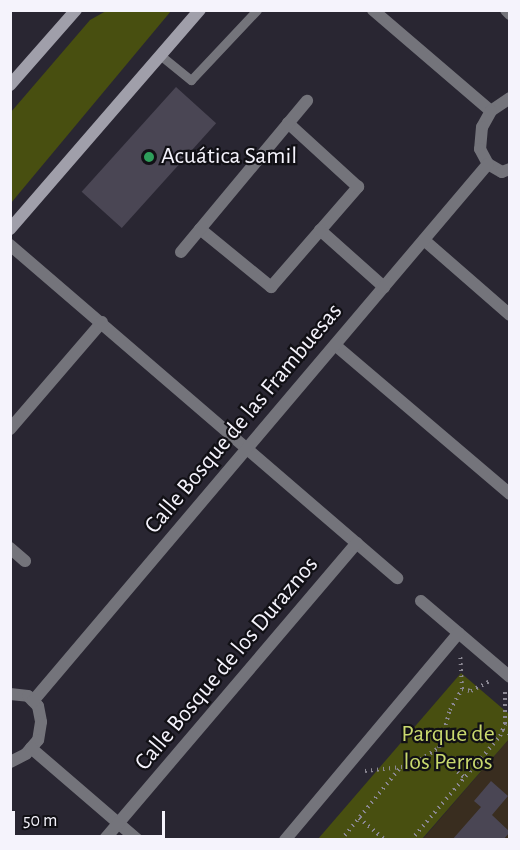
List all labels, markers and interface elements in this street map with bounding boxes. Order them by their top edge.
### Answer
place label: Acuática Samil [161,143,297,171]
marker: Acuática Samil [142,150,156,164]
street label: Calle Bosque de las Frambuesas [139,298,349,540]
street label: Calle Bosque de los Duraznos [129,551,325,777]
park label: Parque de los Perros [401,721,495,777]
scale bar [15,799,168,837]
text: 50 m [23,812,57,830]

